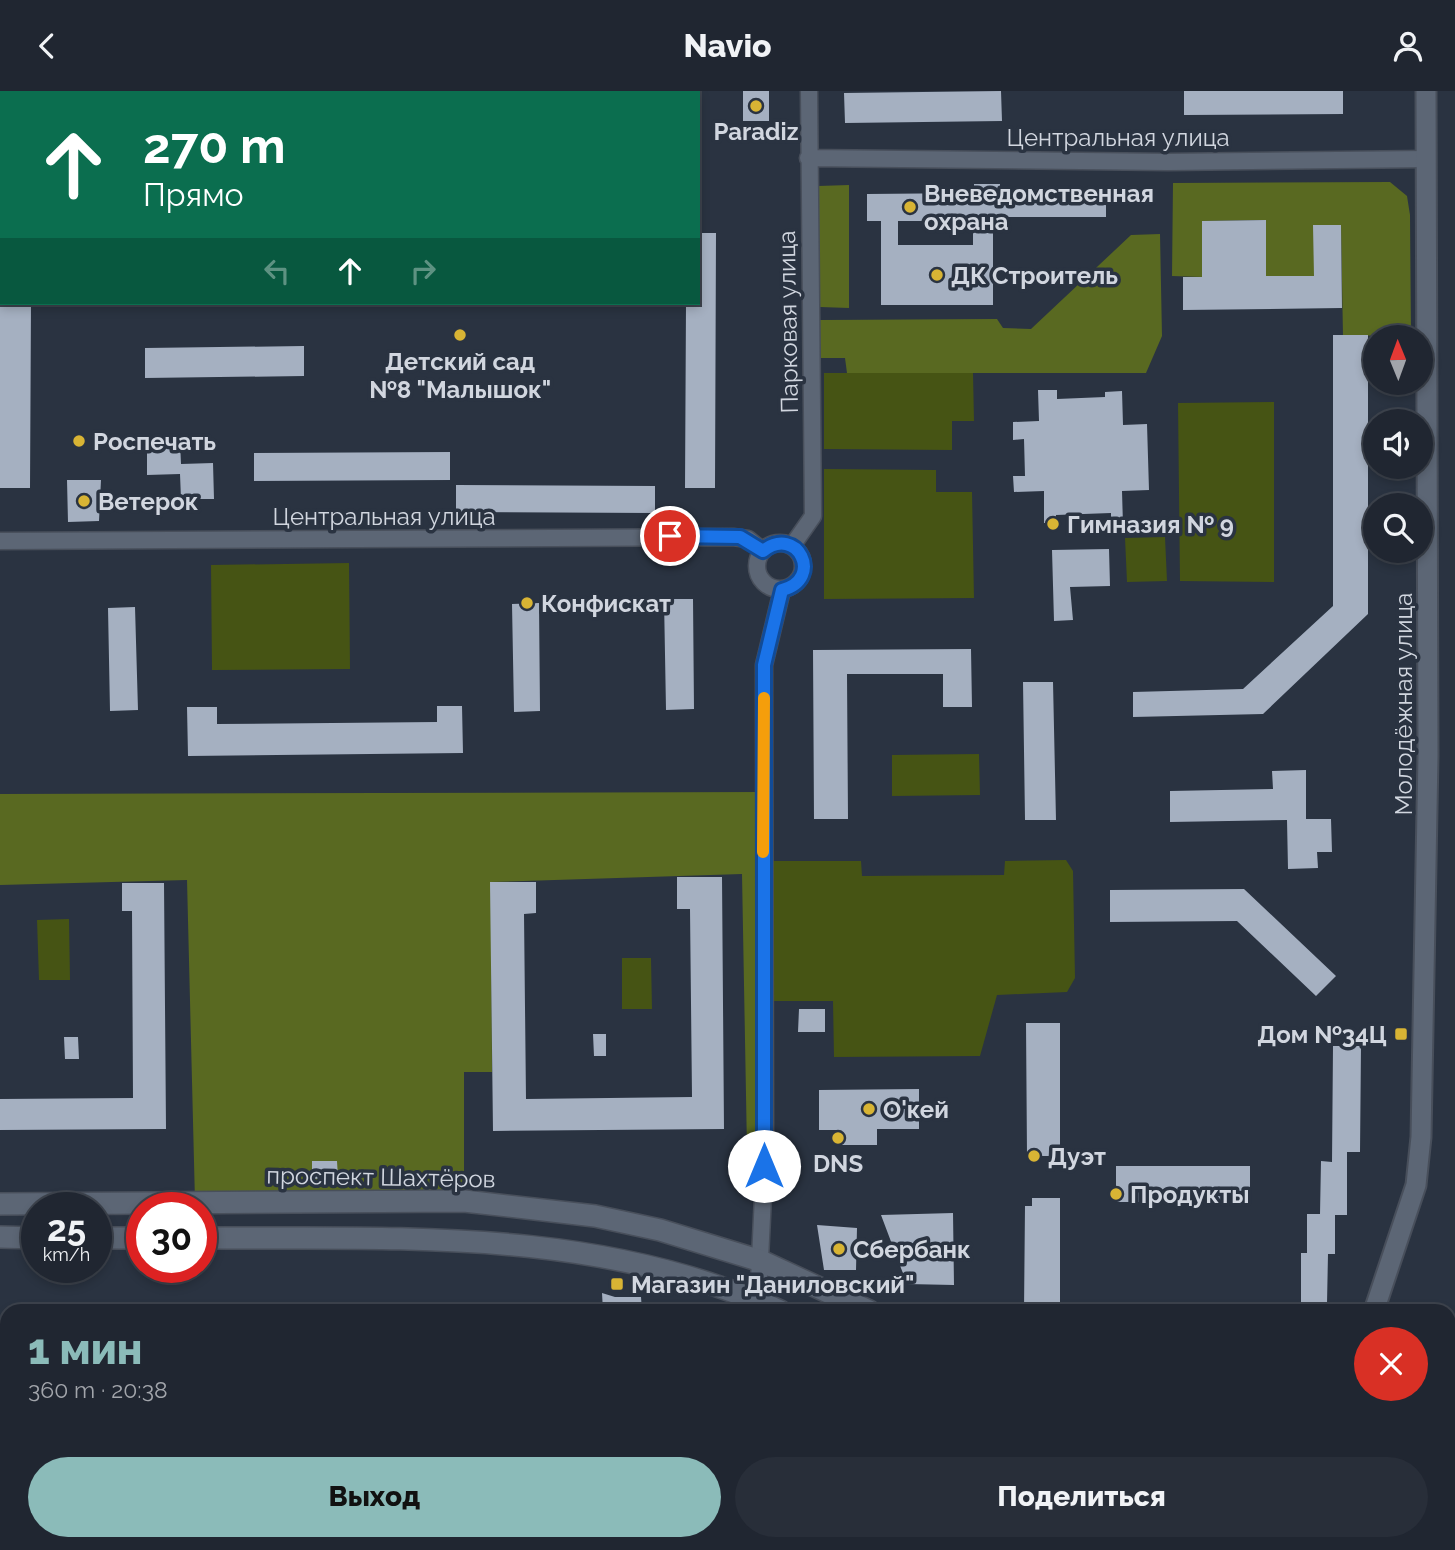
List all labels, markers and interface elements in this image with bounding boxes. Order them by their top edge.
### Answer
icon: back [28,27,66,65]
text: Navio [683,27,772,64]
icon: person [1389,27,1427,65]
marker: Paradiz [748,98,764,114]
text: 270 m [143,117,286,174]
place label: Paradiz [714,117,799,146]
icon: ahead [28,119,119,210]
street label: Центральная улица [1006,123,1230,152]
text: Прямо [143,176,244,213]
place label: Вневедомственная охрана [924,179,1154,236]
marker: Вневедомственная охрана [902,199,918,215]
street label: Парковая улица [772,230,804,414]
icon: left [258,252,296,290]
icon: ahead [331,252,369,290]
icon: right [404,252,442,290]
place label: ДК Строитель [951,261,1118,290]
marker: ДК Строитель [929,267,945,283]
north arrow [1363,325,1433,395]
map controls [1363,325,1433,563]
marker: Детский сад №8 "Малышок" [452,327,468,343]
place label: Детский сад №8 "Малышок" [369,347,551,404]
button: sound [1363,409,1433,479]
place label: Роспечать [93,427,216,456]
marker: Роспечать [71,433,87,449]
place label: Ветерок [98,487,199,516]
marker: Ветерок [76,493,92,509]
button: search [1363,493,1433,563]
street label: Центральная улица [272,502,496,531]
pin [640,506,700,566]
place label: Гимназия № 9 [1067,510,1234,539]
marker: Гимназия № 9 [1045,516,1061,532]
icon: arrive [651,517,689,555]
place label: Конфискат [541,589,671,618]
street label: Молодёжная улица [1389,593,1418,815]
marker: Конфискат [519,595,535,611]
place label: Дом №34Ц [1257,1020,1387,1049]
marker: Дом №34Ц [1393,1026,1409,1042]
place label: О'кей [883,1095,949,1124]
marker: О'кей [861,1101,877,1117]
position arrow [727,1129,801,1203]
marker: DNS [830,1130,846,1146]
place label: Дуэт [1048,1142,1106,1171]
marker: Дуэт [1026,1148,1042,1164]
place label: DNS [813,1149,863,1178]
street label: проспект Шахтёров [266,1161,496,1193]
place label: Продукты [1130,1180,1249,1209]
marker: Продукты [1108,1186,1124,1202]
speed limit sign: 30 [126,1192,217,1283]
text: 25 [47,1208,86,1249]
place label: Сбербанк [853,1235,971,1264]
marker: Сбербанк [831,1241,847,1257]
text: km/h [43,1244,90,1265]
place label: Магазин "Даниловский" [631,1270,915,1299]
marker: Магазин "Даниловский" [609,1276,625,1292]
text: 1 мин [28,1325,142,1374]
button: close [1354,1327,1428,1401]
text: 360 m · 20:38 [28,1376,168,1403]
button: Выход [28,1457,721,1537]
button: Поделиться [735,1457,1428,1537]

